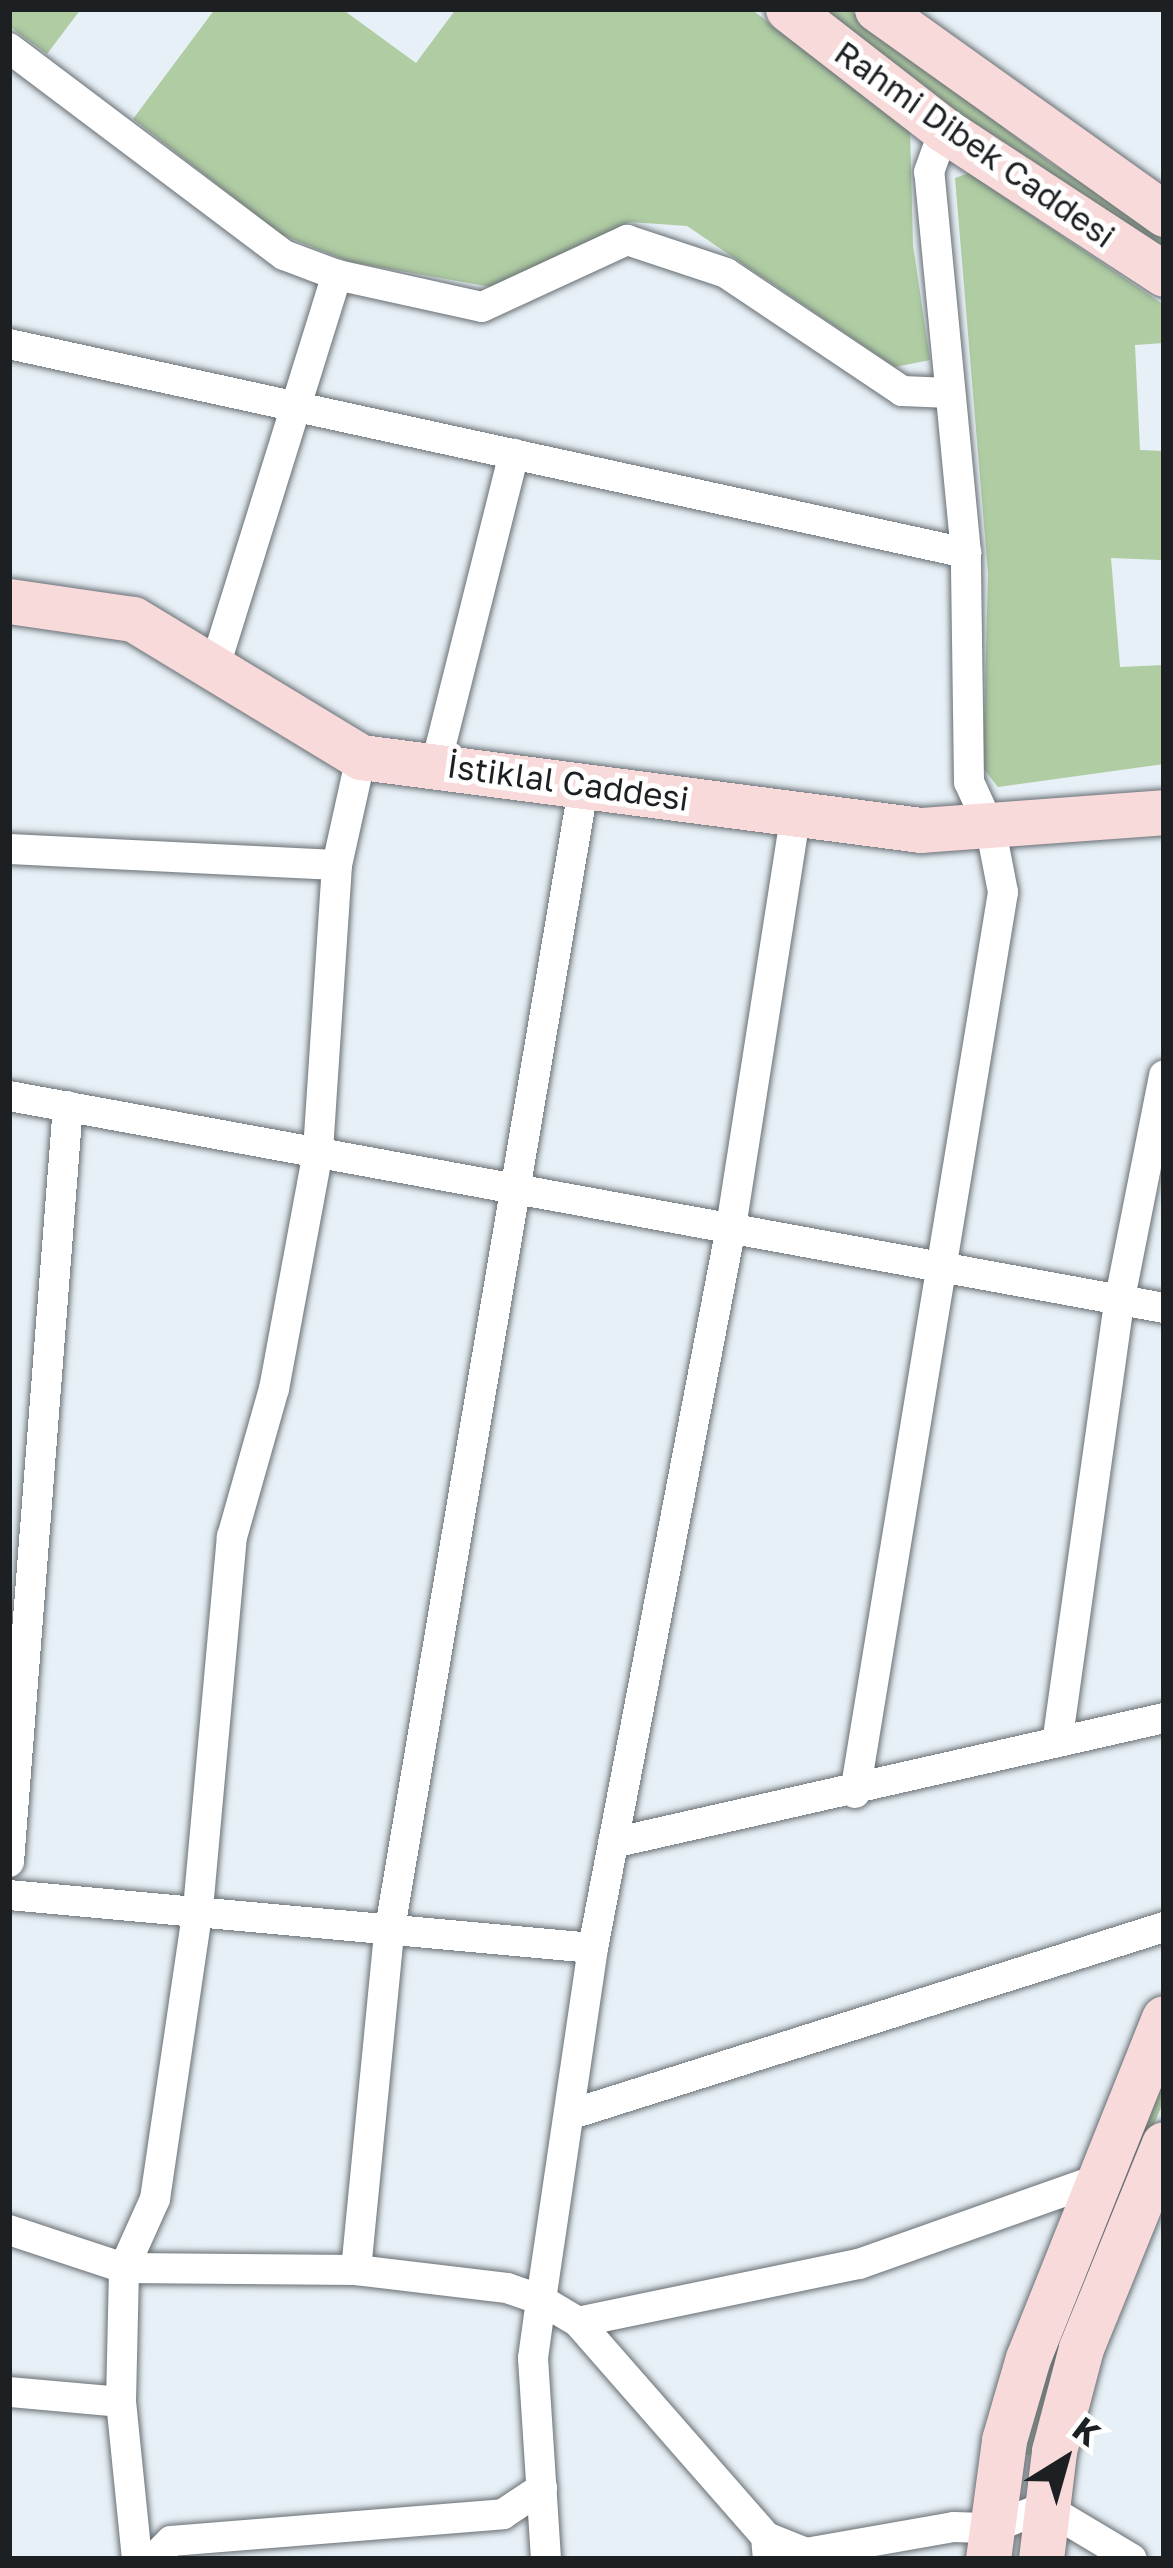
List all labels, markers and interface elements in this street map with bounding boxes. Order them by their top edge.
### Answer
street label: Rahmi Dibek Caddesi [827,32,1123,256]
street label: İstiklal Caddesi [445,745,691,819]
north arrow [1005,2400,1125,2520]
text: K [1066,2408,1108,2454]

